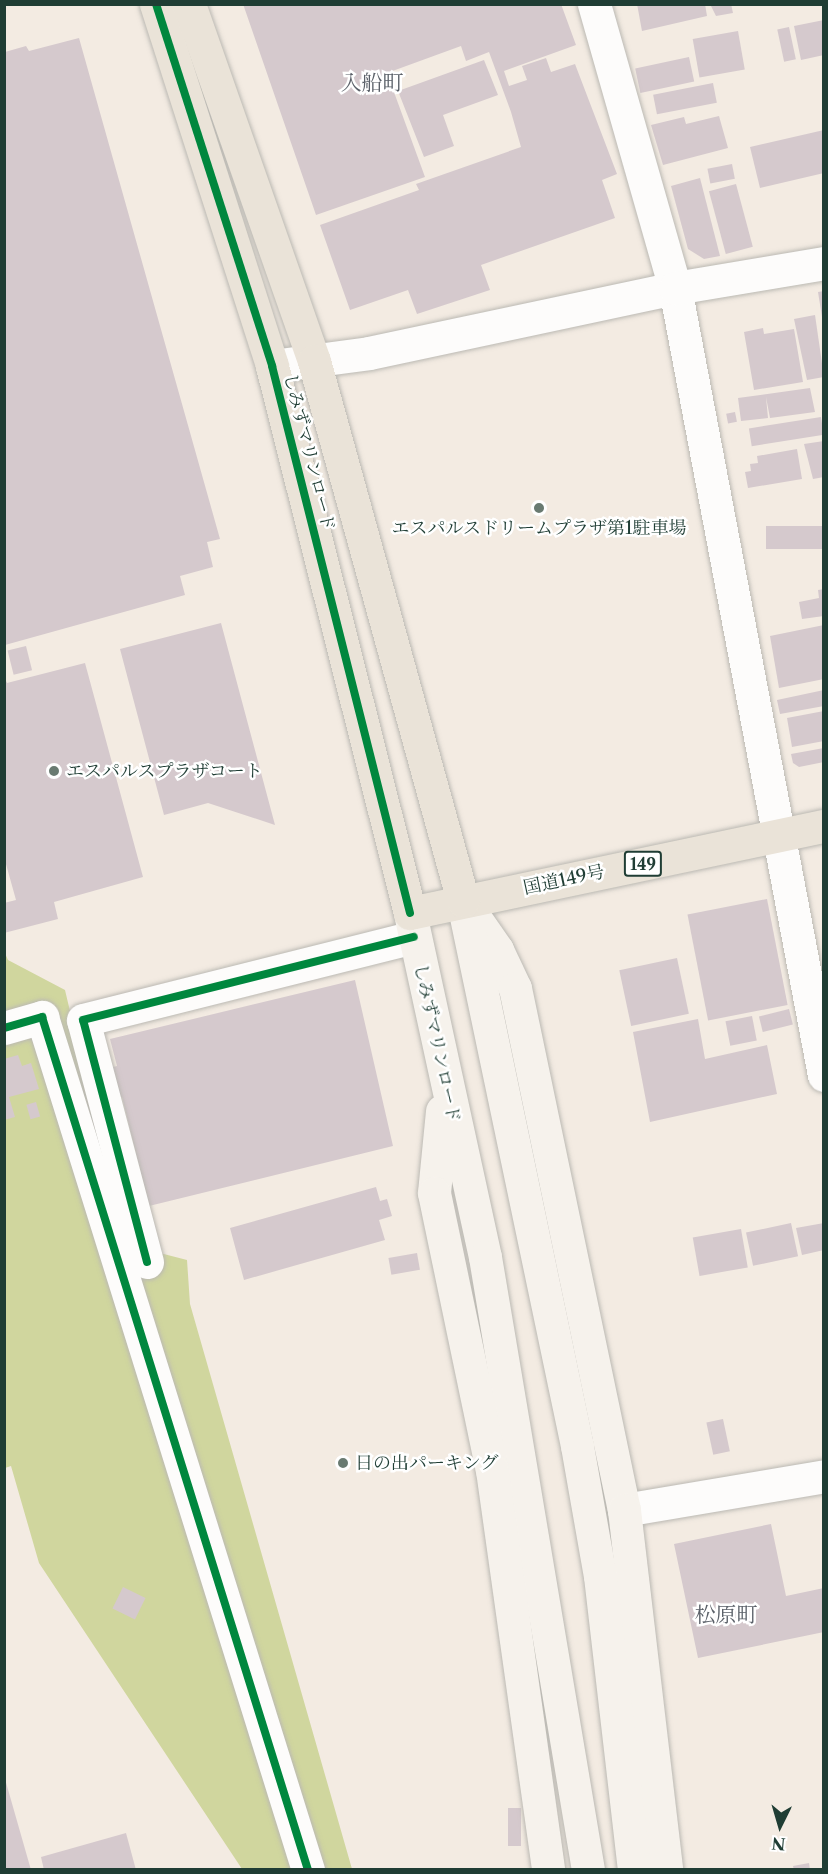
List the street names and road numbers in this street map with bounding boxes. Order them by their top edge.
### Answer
street label: しみずマリンロード [279,371,339,533]
road number: 149 [624,851,662,877]
street label: 国道149号 [521,861,607,899]
street label: しみずマリンロード [410,962,464,1124]

